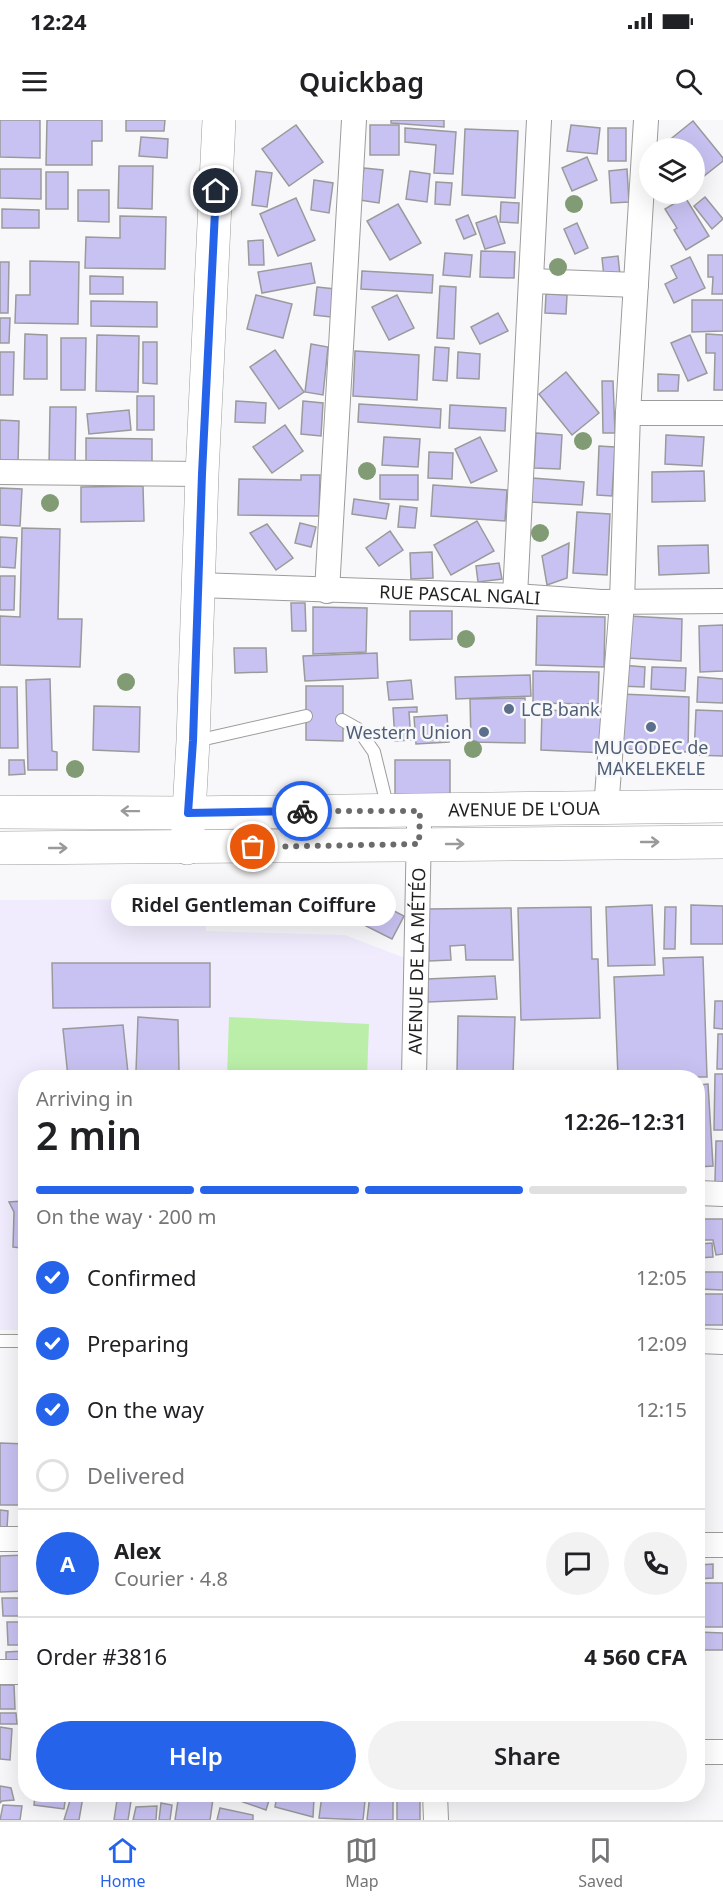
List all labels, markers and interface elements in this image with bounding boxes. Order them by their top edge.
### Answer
text: 12:24 [30,6,87,36]
text: Quickbag [299,63,424,100]
icon: menu [18,65,51,98]
icon: search [672,65,705,98]
map controls [639,138,705,204]
button: layers [639,138,705,204]
pin [190,165,241,216]
icon: home [199,174,232,207]
street label: RUE PASCAL NGALI [379,579,541,610]
place label: LCB bank [521,697,600,721]
marker: LCB bank [502,702,516,716]
place label: Western Union [346,720,472,744]
marker: MUCODEC de MAKELEKELE [644,720,658,734]
marker: Western Union [477,725,491,739]
place label: MUCODEC de MAKELEKELE [594,735,708,780]
courier [272,781,332,841]
icon: bike [286,795,319,828]
street label: AVENUE DE L'OUA [448,796,600,822]
one-way arrow [120,806,140,817]
pin [227,821,278,872]
icon: bag [236,830,269,863]
one-way arrow [640,836,660,848]
one-way arrow [445,838,465,849]
one-way arrow [48,842,68,854]
street label: AVENUE DE LA MÉTÉO [402,867,430,1055]
callout: Ridel Gentleman Coiffure [110,883,395,925]
text: Ridel Gentleman Coiffure [131,891,376,918]
text: Arriving in [36,1085,133,1112]
text: 12:26–12:31 [563,1106,687,1136]
text: 2 min [36,1108,142,1161]
text: On the way · 200 m [36,1203,216,1230]
icon: check [36,1261,69,1294]
text: Confirmed [87,1262,197,1292]
text: 12:05 [636,1264,687,1291]
icon: check [36,1327,69,1360]
text: Preparing [87,1328,189,1358]
text: 12:09 [636,1330,687,1357]
icon: check [36,1393,69,1426]
text: On the way [87,1394,204,1424]
text: 12:15 [636,1396,687,1423]
text: Delivered [87,1460,185,1490]
button: chat [546,1532,609,1595]
button: phone [624,1532,687,1595]
text: Alex [114,1535,161,1565]
text: A [60,1548,75,1578]
text: Courier · 4.8 [114,1565,228,1592]
text: Order #3816 [36,1641,167,1671]
text: 4 560 CFA [584,1641,687,1671]
button: Help [36,1721,356,1790]
button: Share [368,1721,687,1790]
tab: Home [100,1834,145,1892]
tab: Map [345,1834,379,1892]
tab: Saved [578,1834,623,1892]

